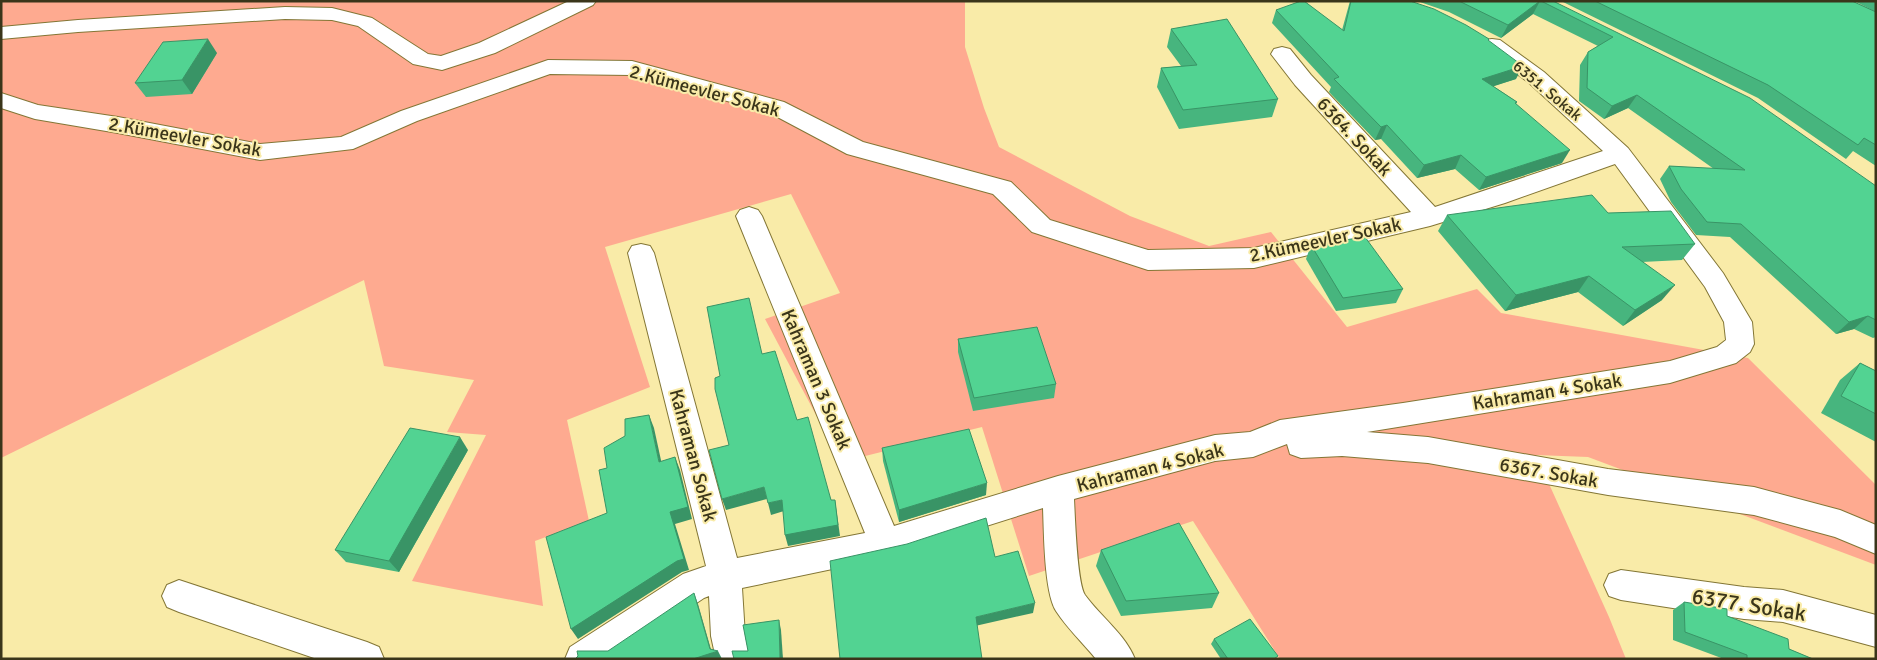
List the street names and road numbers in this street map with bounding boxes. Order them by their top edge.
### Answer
street label: 6351. Sokak [1509,56,1586,125]
street label: 2.Kümeevler Sokak [627,59,783,123]
street label: 6364. Sokak [1312,92,1397,182]
street label: 2.Kümeevler Sokak [107,112,263,162]
street label: 2.Kümeevler Sokak [1247,212,1404,268]
street label: Kahraman 3 Sokak [776,305,857,454]
street label: Kahraman 4 Sokak [1471,368,1624,416]
street label: Kahraman Sokak [664,386,722,525]
street label: Kahraman 4 Sokak [1074,438,1227,498]
street label: 6367. Sokak [1498,453,1600,494]
street label: 6377. Sokak [1690,582,1808,627]

